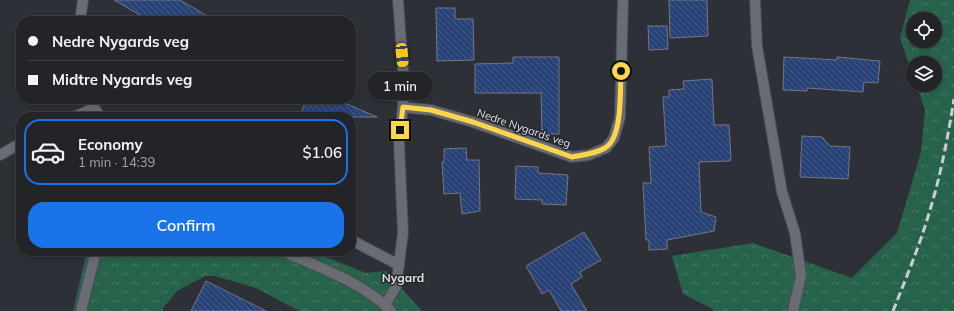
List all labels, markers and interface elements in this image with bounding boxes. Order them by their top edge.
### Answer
map controls [906,12,942,92]
button: locate [906,12,942,48]
text: Nedre Nygards veg [52,32,189,51]
car [395,43,409,67]
button: layers [906,56,942,92]
route start [612,62,630,80]
text: Midtre Nygards veg [52,70,192,89]
callout: 1 min [367,72,433,100]
text: 1 min [383,78,417,94]
street label: Nedre Nygards veg [475,105,573,151]
route end [391,121,409,139]
icon: car [30,134,66,170]
text: Economy [78,135,143,154]
text: $1.06 [302,143,342,162]
text: 1 min · 14:39 [78,154,155,170]
button: Confirm [28,202,344,248]
district label: Nygard [382,270,424,285]

